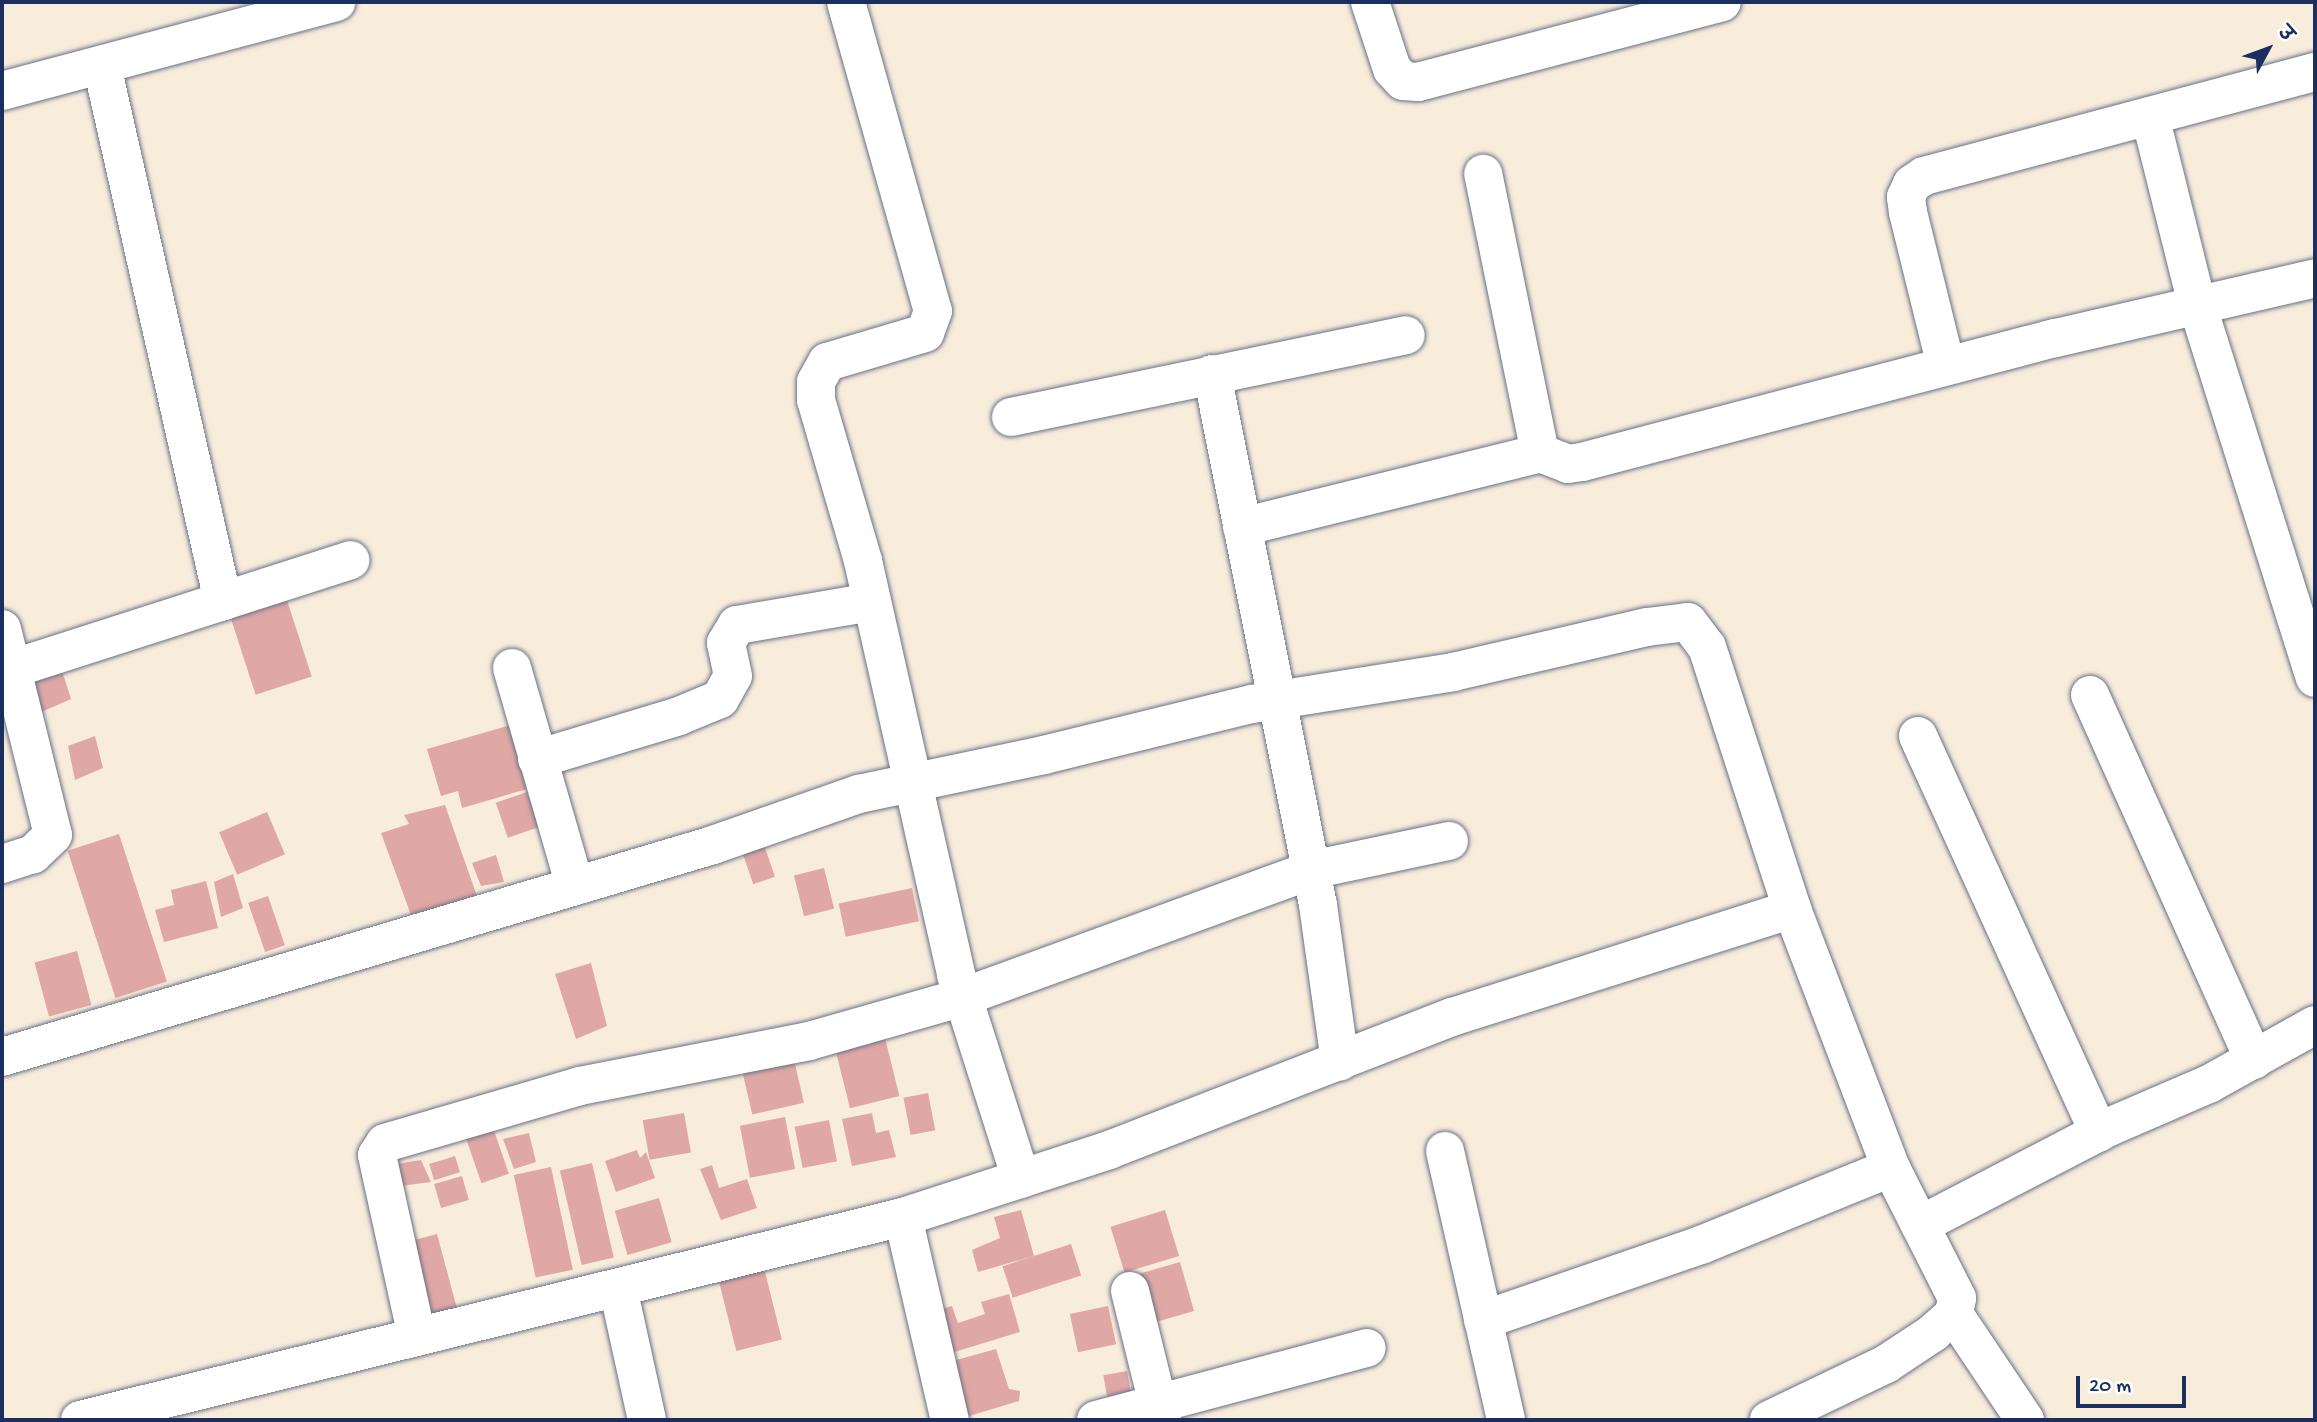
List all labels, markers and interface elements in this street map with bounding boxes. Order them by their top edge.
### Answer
north arrow [2233,14,2303,84]
text: उ [2271,23,2297,47]
scale bar [2079,1362,2189,1406]
text: 20 m [2089,1375,2131,1400]

